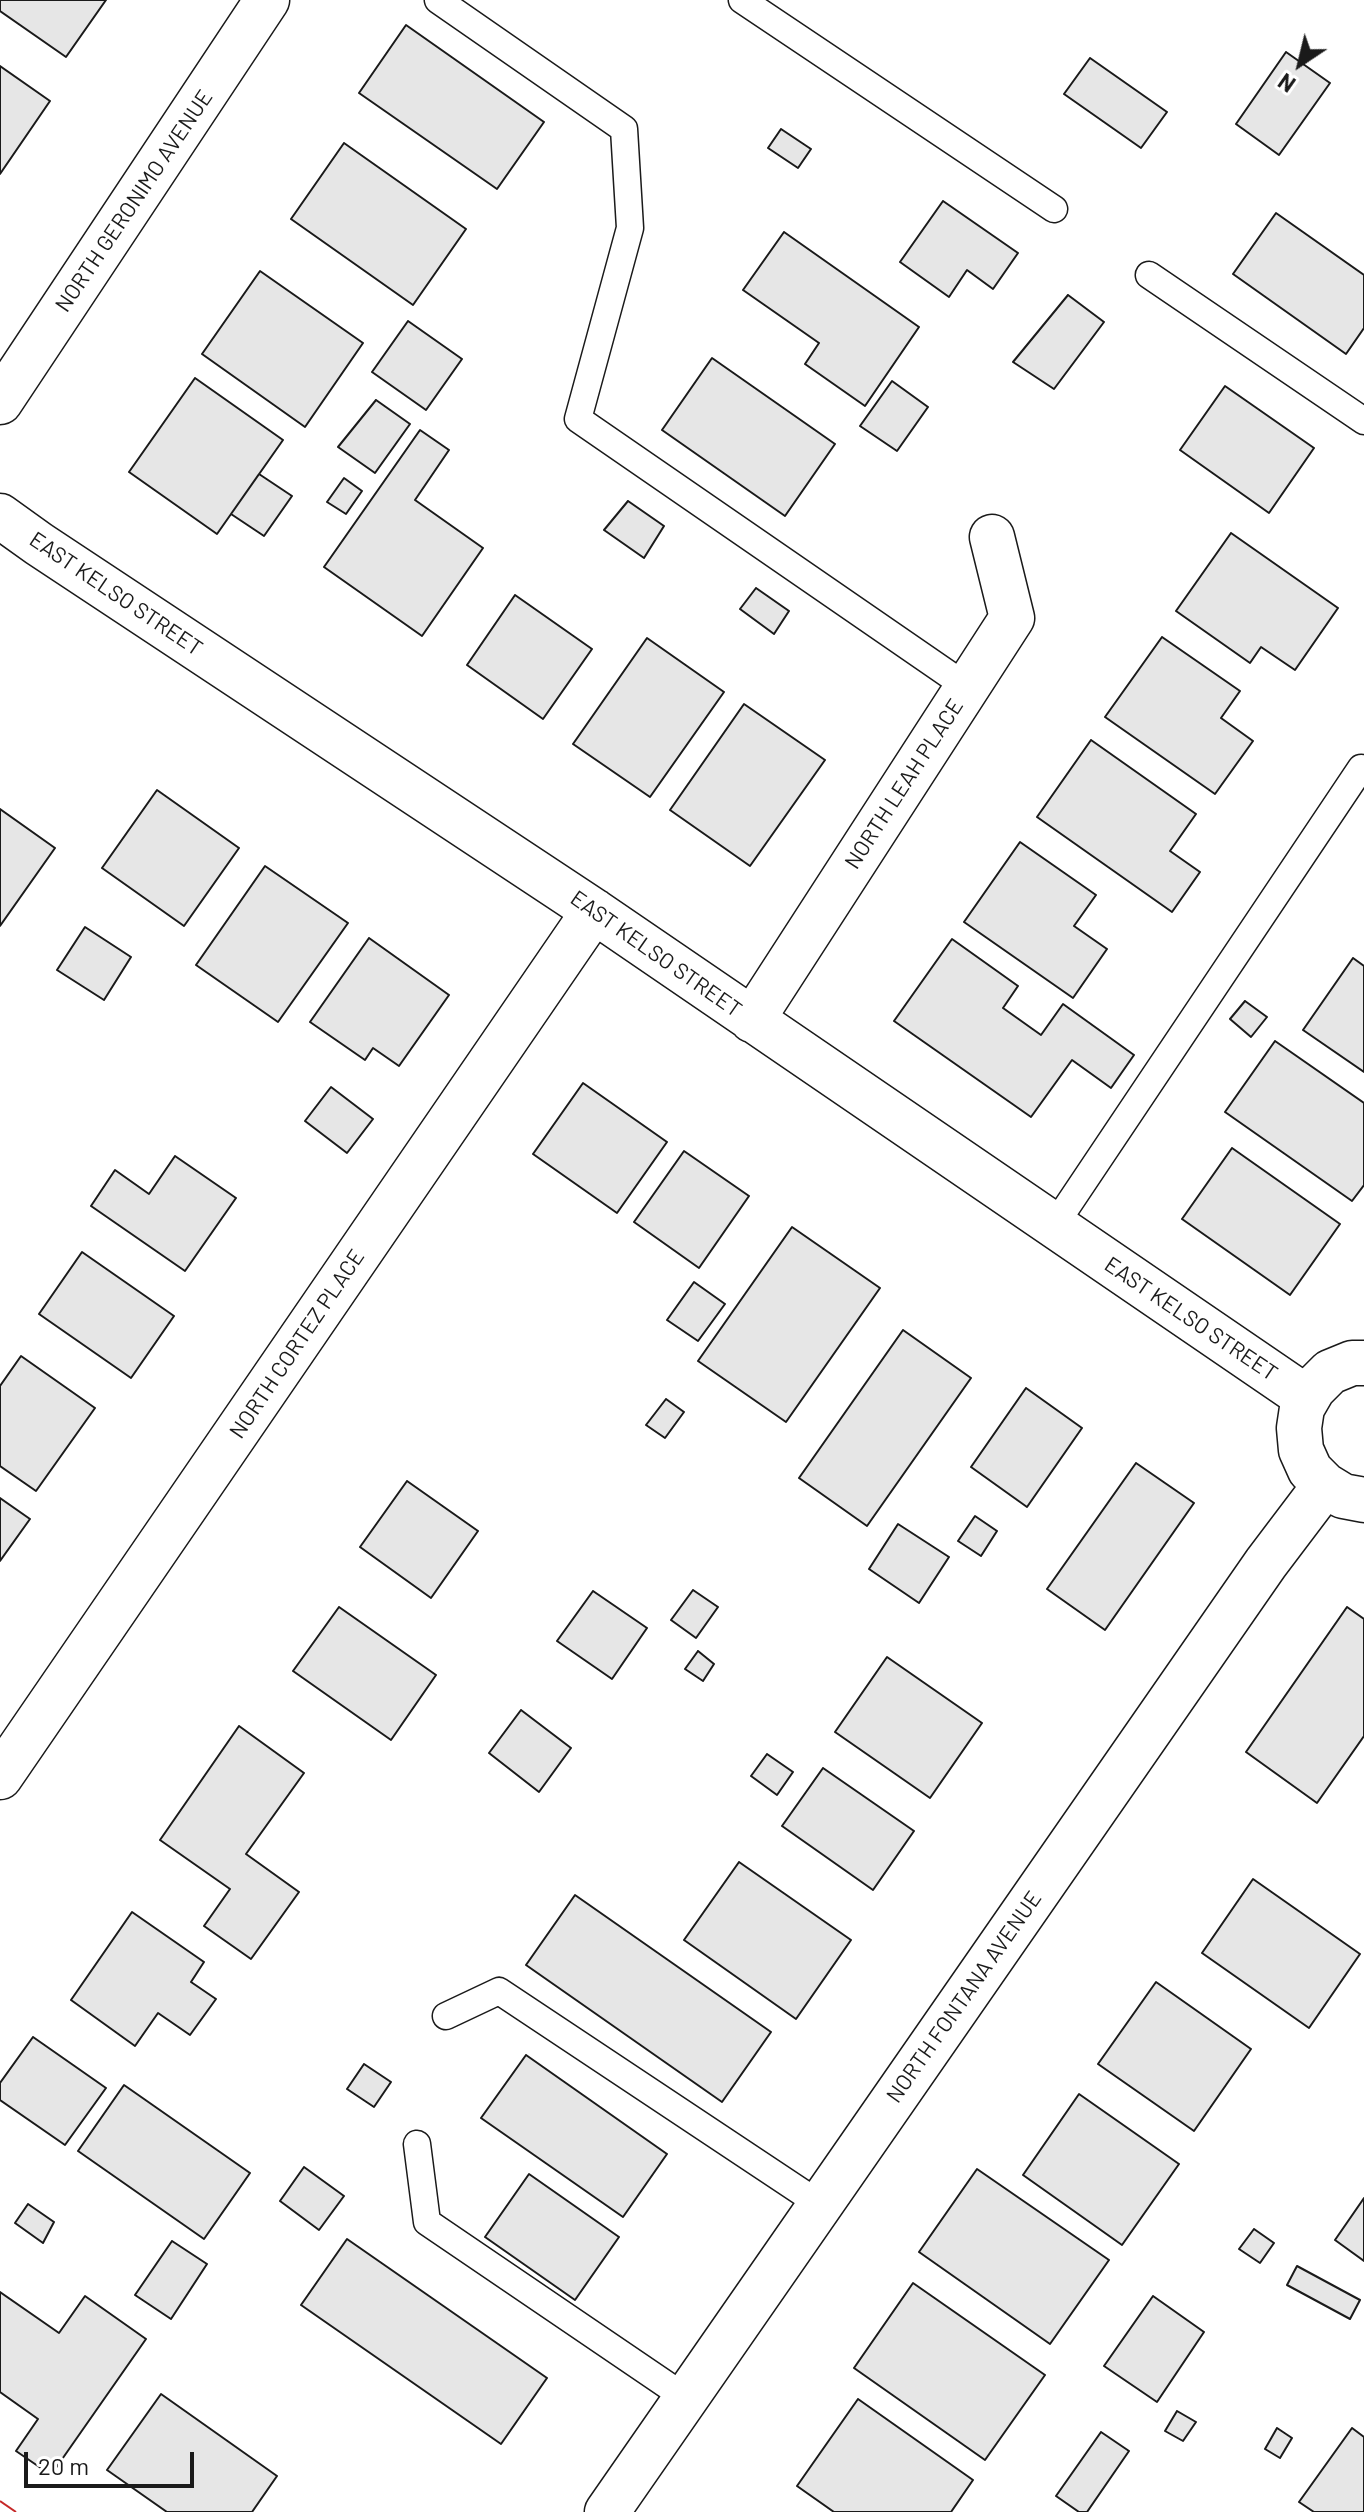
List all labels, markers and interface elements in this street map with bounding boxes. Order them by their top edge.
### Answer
north arrow [1260,24,1340,104]
text: N [1273,69,1300,99]
street label: NORTH GERONIMO AVENUE [50,85,218,317]
street label: EAST KELSO STREET [25,526,207,662]
street label: NORTH LEAH PLACE [839,694,969,874]
street label: EAST KELSO STREET [565,885,747,1023]
street label: NORTH CORTEZ PLACE [224,1244,370,1444]
street label: EAST KELSO STREET [1100,1251,1282,1387]
street label: NORTH FONTANA AVENUE [881,1886,1047,2108]
scale bar [28,2436,198,2486]
text: 20 m [38,2451,89,2480]

